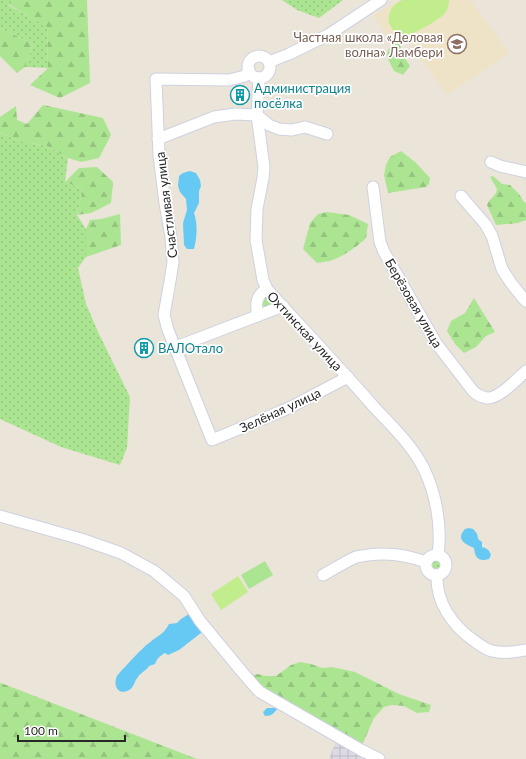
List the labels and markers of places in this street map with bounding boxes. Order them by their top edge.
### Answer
place label: Частная школа «Деловая волна» Ламбери [294,29,443,60]
school or university icon: Частная школа «Деловая волна» Ламбери [446,33,468,55]
place label: Администрация посёлка [254,80,351,111]
building icon: Администрация посёлка [229,84,251,106]
building icon: ВАЛОтало [133,337,155,359]
place label: ВАЛОтало [158,340,223,356]

